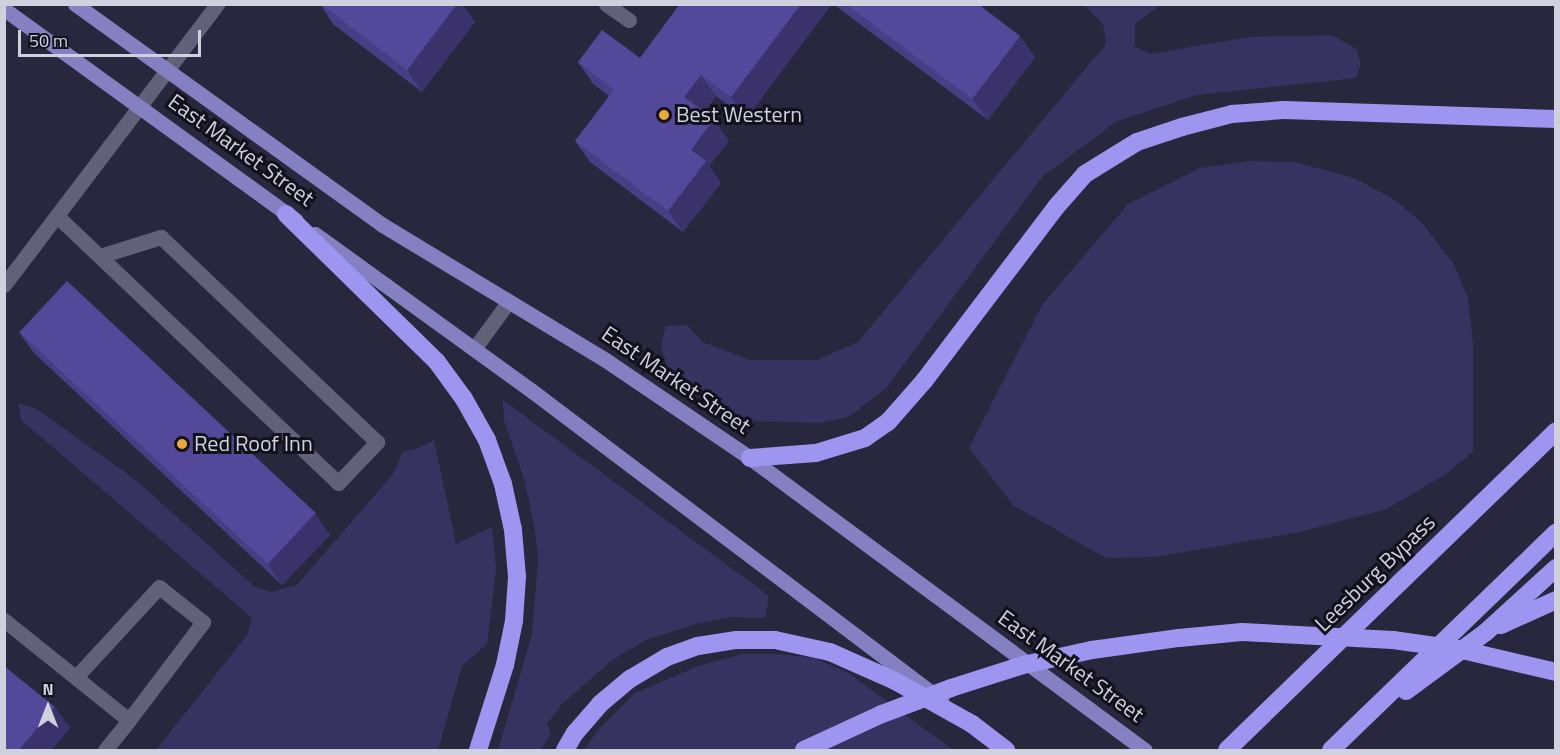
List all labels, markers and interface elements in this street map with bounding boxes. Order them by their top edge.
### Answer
scale bar [21,18,204,56]
text: 50 m [29,27,68,54]
street label: East Market Street [163,88,319,212]
place label: Best Western [676,102,802,128]
marker: Best Western [657,108,671,122]
street label: East Market Street [597,320,755,440]
place label: Red Roof Inn [194,431,313,457]
marker: Red Roof Inn [175,437,189,451]
street label: Leesburg Bypass [1309,509,1441,637]
street label: East Market Street [993,604,1149,728]
north arrow [18,677,78,737]
text: N [42,677,54,701]

